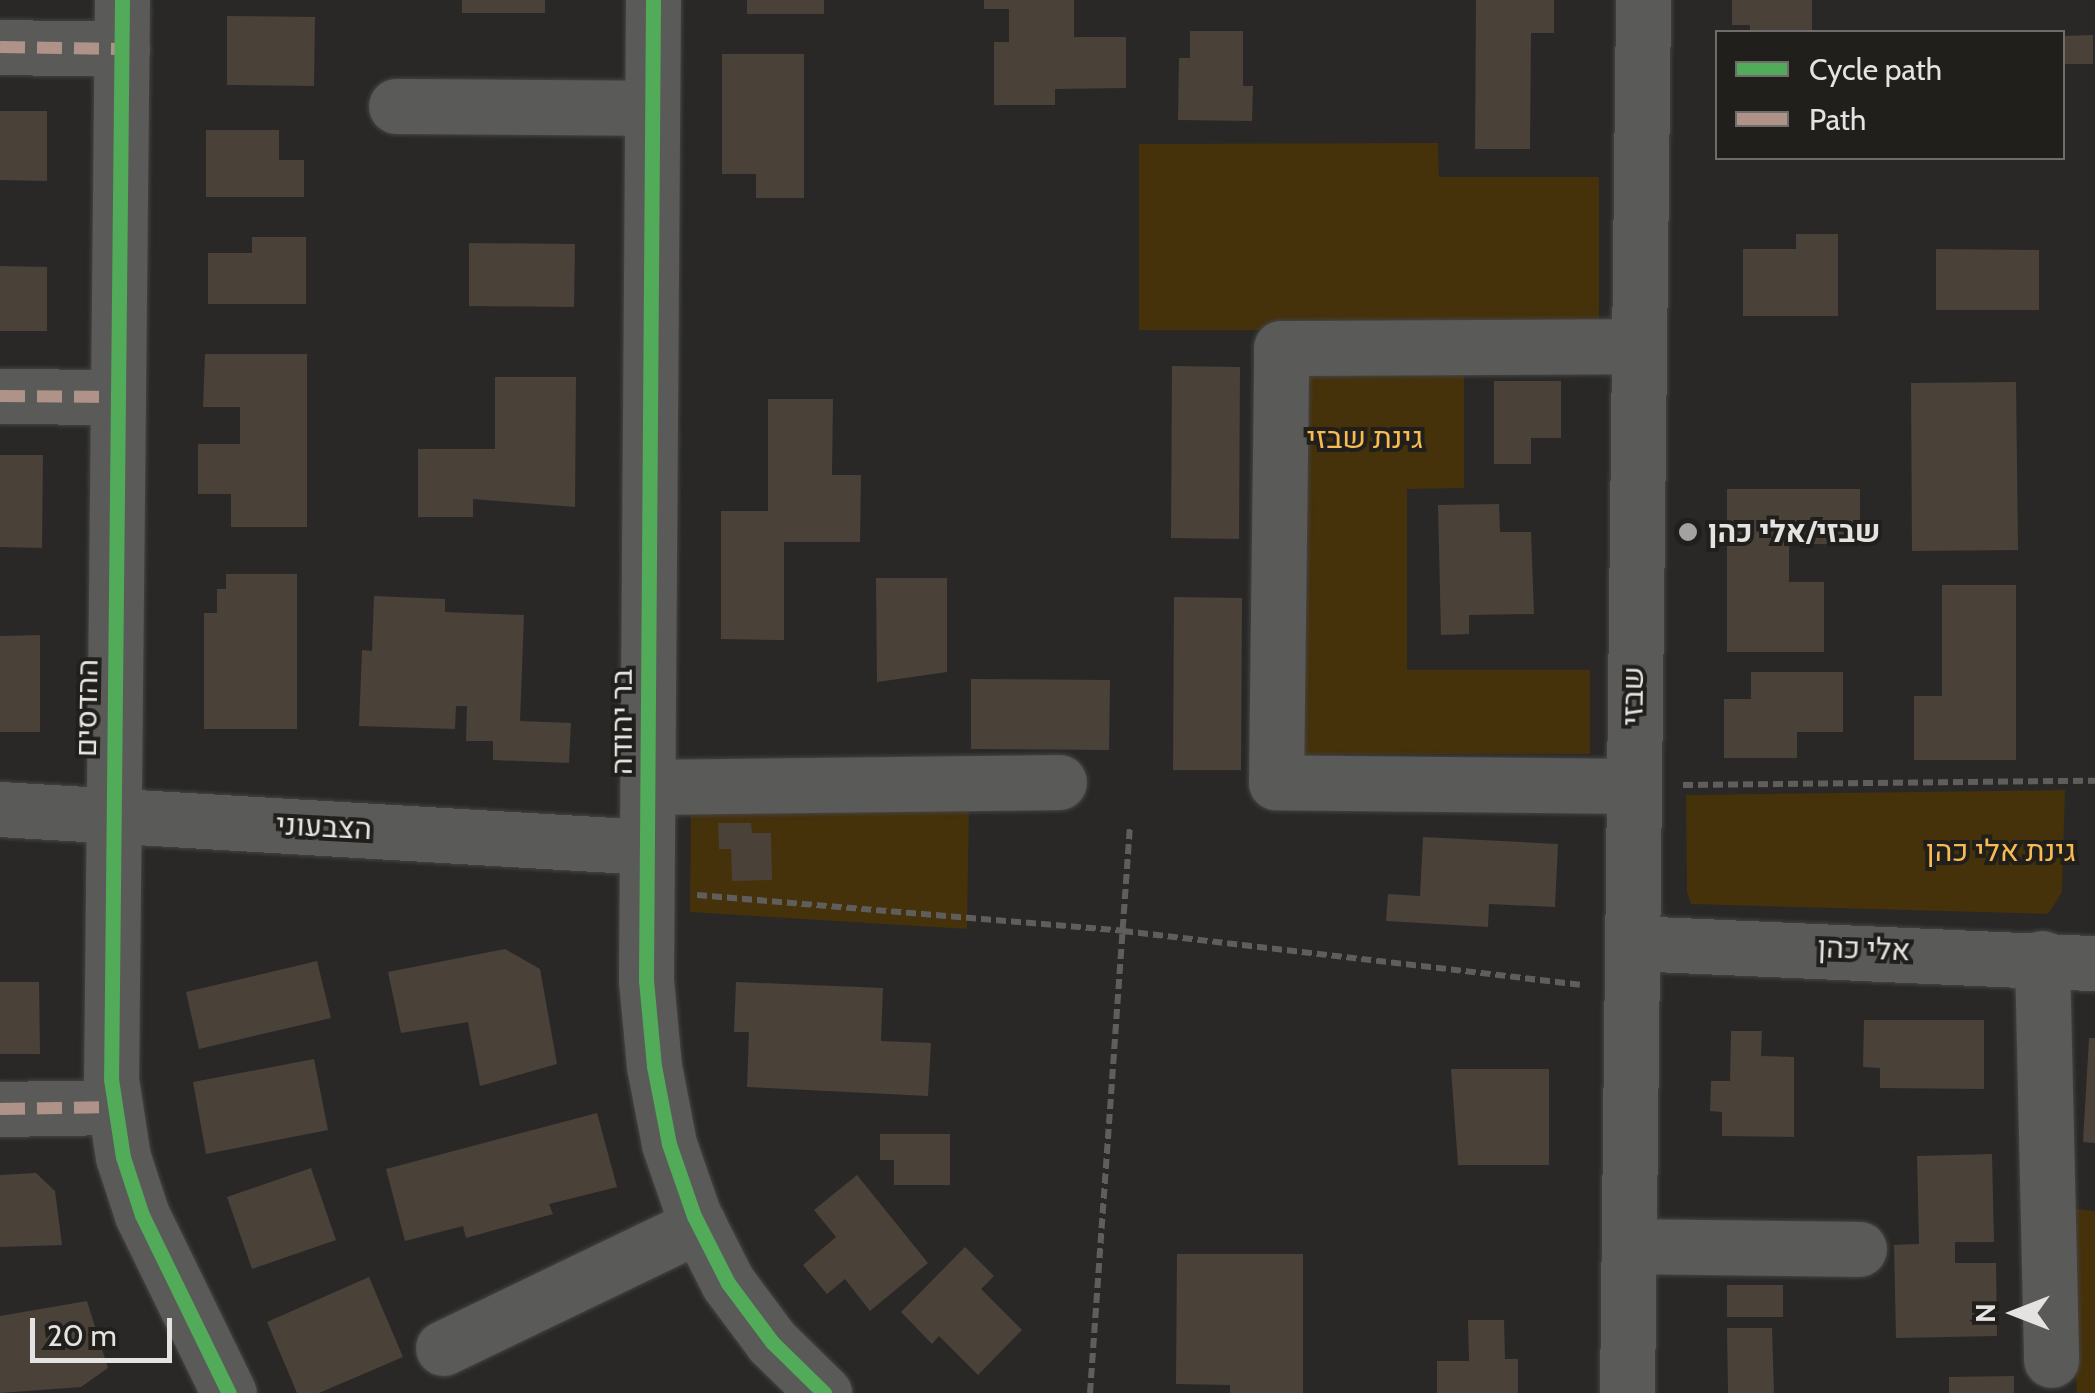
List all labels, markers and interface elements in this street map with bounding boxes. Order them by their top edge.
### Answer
legend [1715,30,2065,160]
text: Cycle path [1809,51,1942,88]
text: Path [1809,101,1866,138]
park label: גינת שבזי [1307,420,1423,456]
place label: שבזי/אלי כהן [1708,514,1880,550]
marker: שבזי/אלי כהן [1677,521,1699,543]
street label: ההדסים [68,659,106,757]
street label: שבזי [1614,666,1652,726]
street label: בר יהודה [604,669,640,775]
street label: הצבעוני [275,807,373,847]
park label: גינת אלי כהן [1926,833,2076,869]
street label: אלי כהן [1817,929,1911,969]
north arrow [1965,1263,2065,1363]
scale bar [35,1298,178,1360]
text: N [1968,1303,2002,1323]
text: 20 m [47,1317,117,1354]

